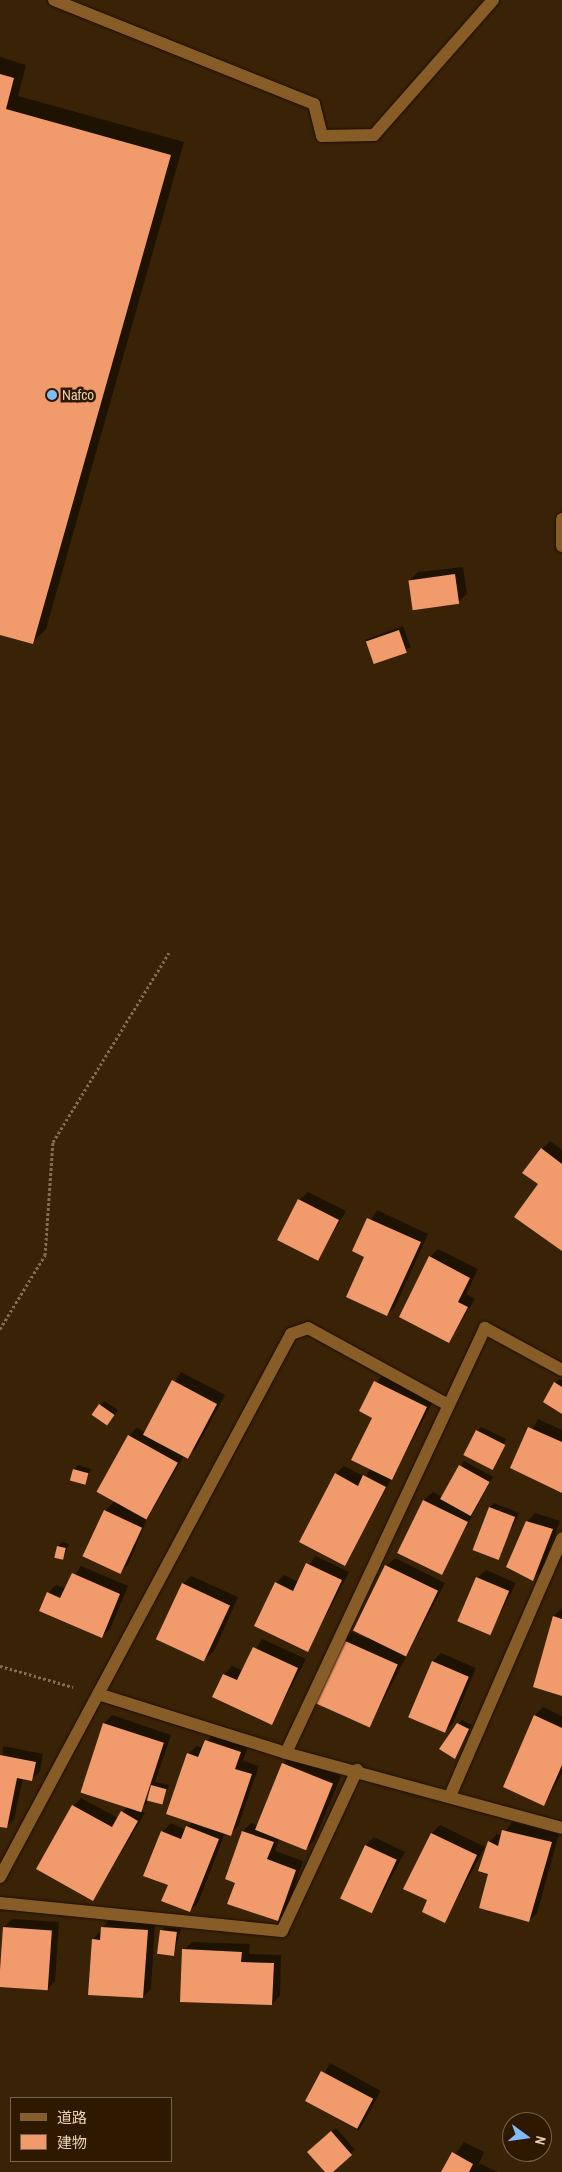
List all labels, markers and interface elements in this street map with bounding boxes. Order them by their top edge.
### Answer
place label: Nafco [62,386,94,404]
marker: Nafco [46,389,58,401]
legend [10,2097,172,2162]
text: 道路 [57,2107,87,2128]
north arrow [502,2112,552,2162]
text: 建物 [57,2132,87,2153]
text: N [531,2134,550,2147]

